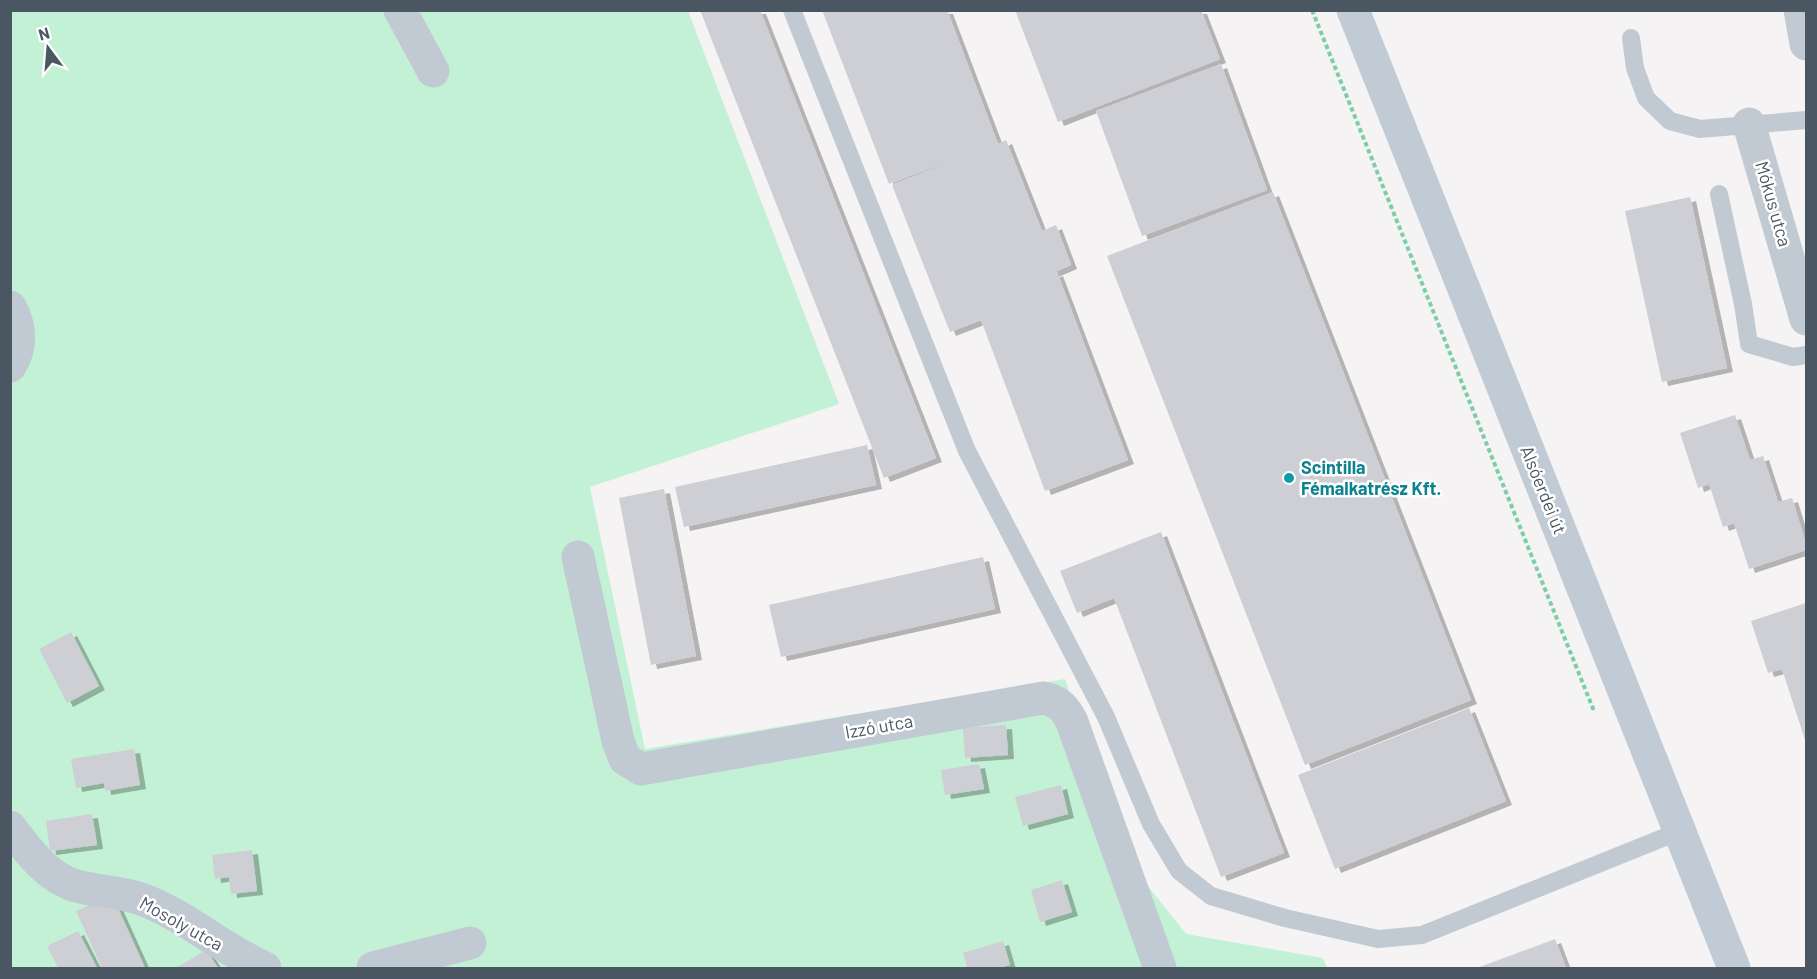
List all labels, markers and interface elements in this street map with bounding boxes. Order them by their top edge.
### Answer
north arrow [18,18,78,78]
text: N [36,23,51,44]
street label: Mókus utca [1751,158,1797,249]
street label: Alsóerdei út [1516,442,1572,537]
place label: Scintilla Fémalkatrész Kft. [1301,456,1441,499]
marker: Scintilla Fémalkatrész Kft. [1282,471,1296,485]
street label: Izzó utca [843,709,914,743]
street label: Mosoly utca [136,891,227,955]

